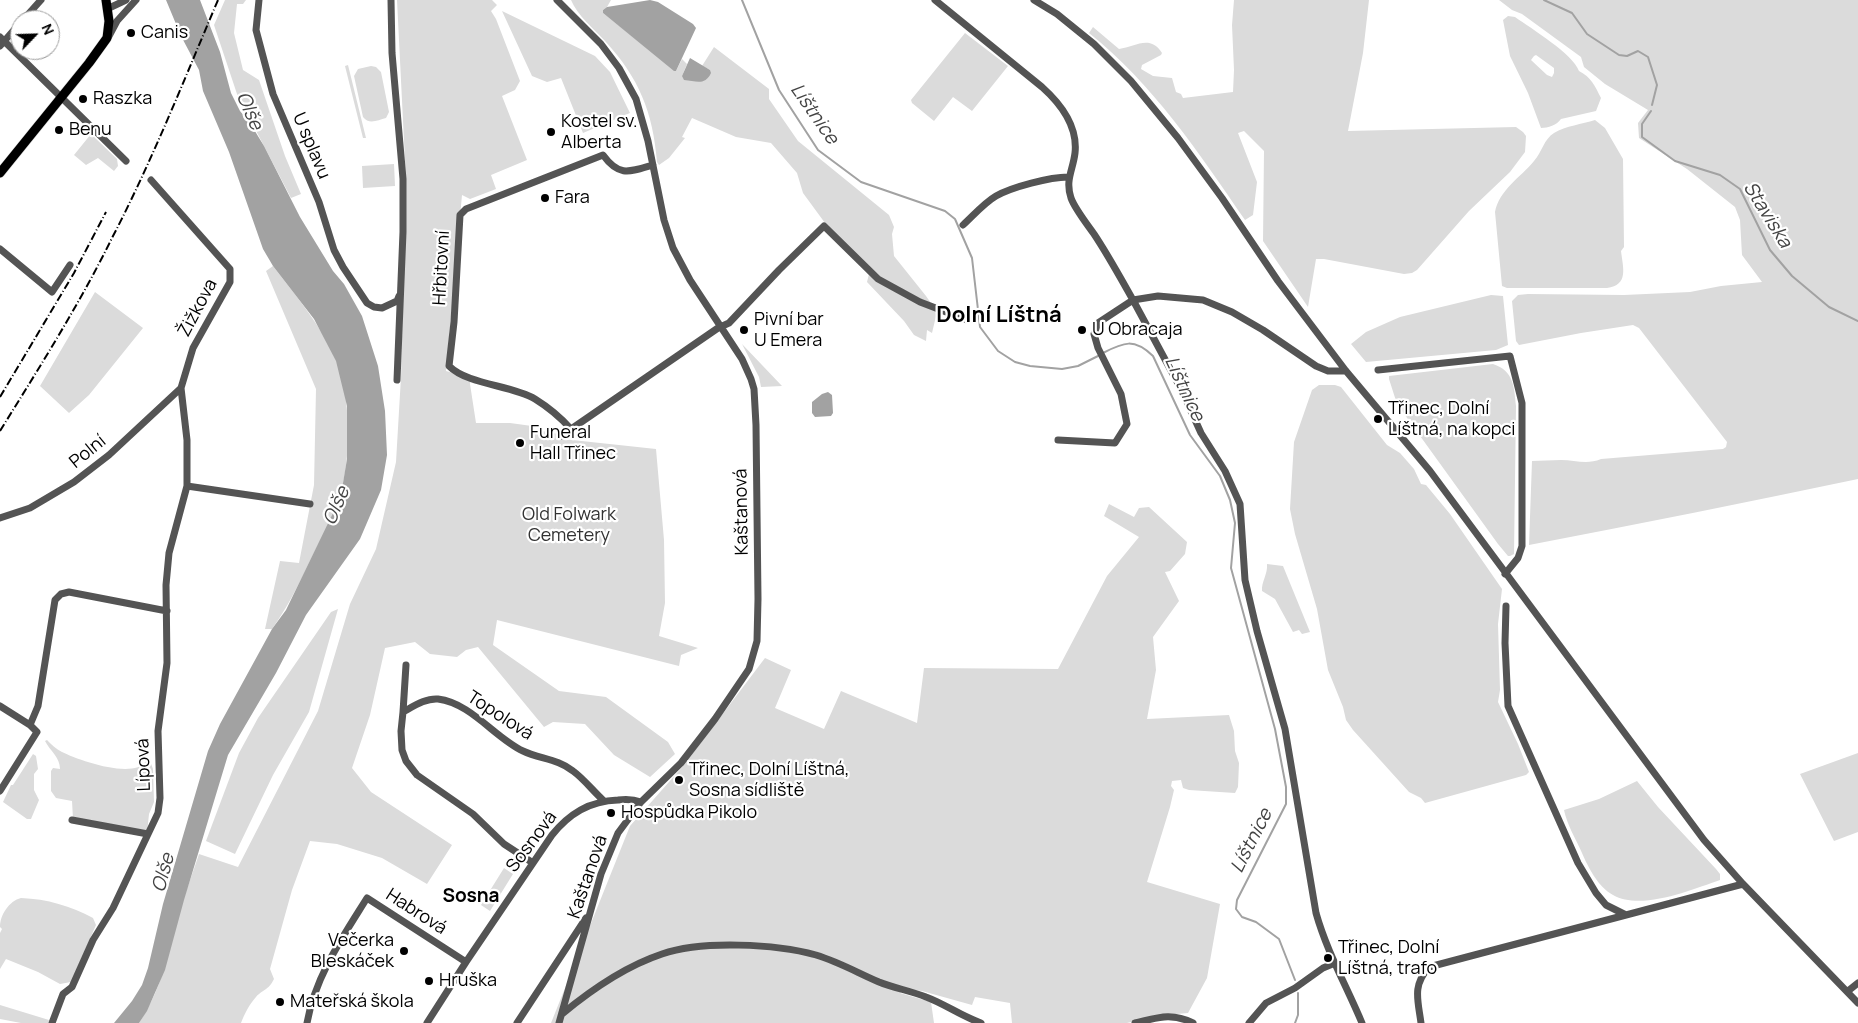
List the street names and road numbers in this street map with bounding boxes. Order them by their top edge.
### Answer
street label: U splavu [287,110,335,182]
street label: Hřbitovní [429,230,455,306]
street label: Žižkova [174,275,222,341]
street label: Polní [65,431,111,473]
street label: Kaštanová [730,468,754,556]
street label: Topolová [463,687,537,745]
street label: Lípová [132,738,156,792]
street label: Sosnová [502,807,562,877]
street label: Kaštanová [564,832,612,922]
street label: Habrová [382,884,450,940]

